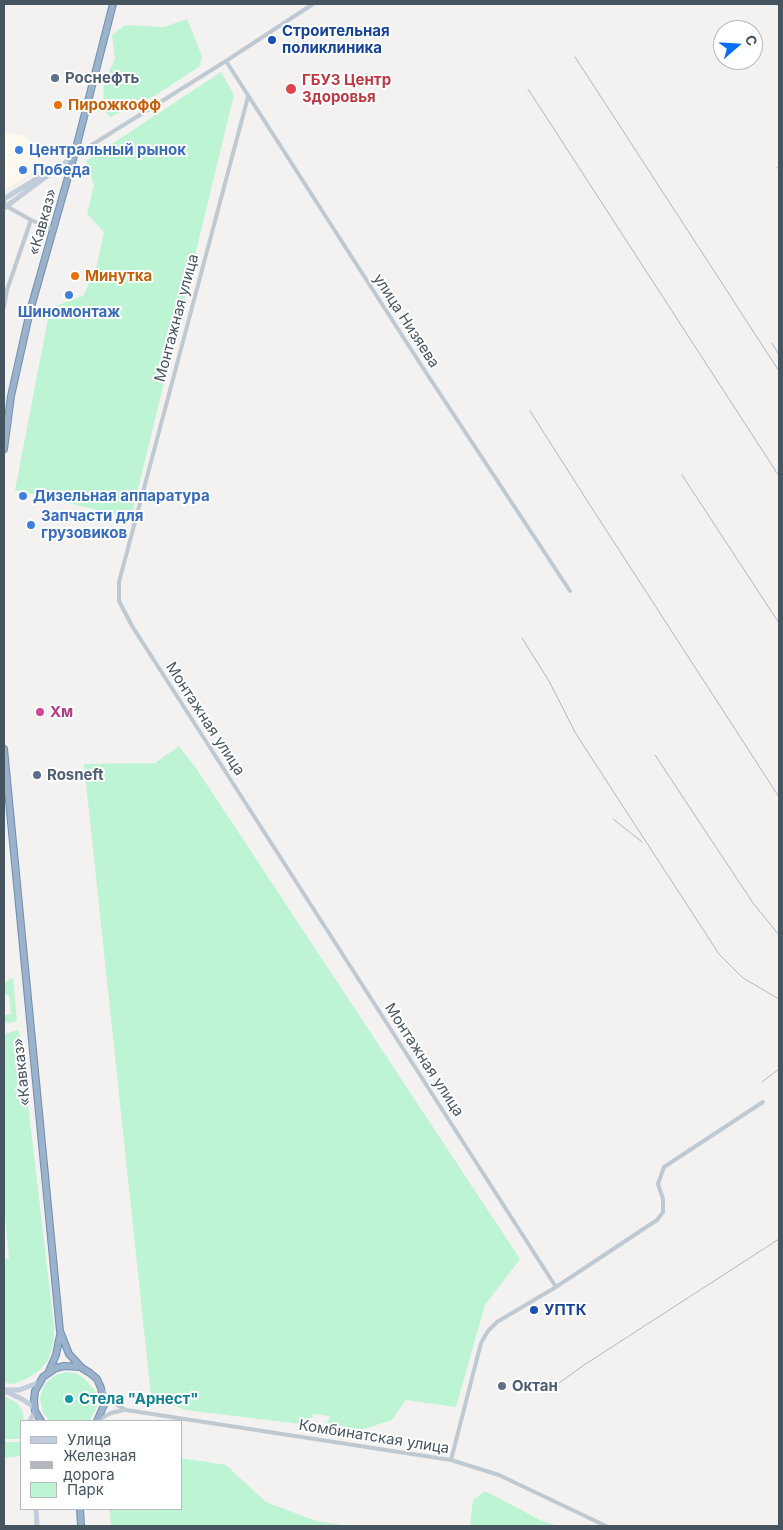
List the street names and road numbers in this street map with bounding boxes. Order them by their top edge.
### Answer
street label: «Кавказ» [25,187,61,257]
street label: Монтажная улица [151,252,203,384]
street label: улица Низяева [369,271,443,371]
street label: Монтажная улица [162,659,248,779]
street label: Монтажная улица [381,1000,467,1120]
street label: «Кавказ» [9,1037,35,1107]
street label: Комбинатская улица [297,1416,451,1458]

